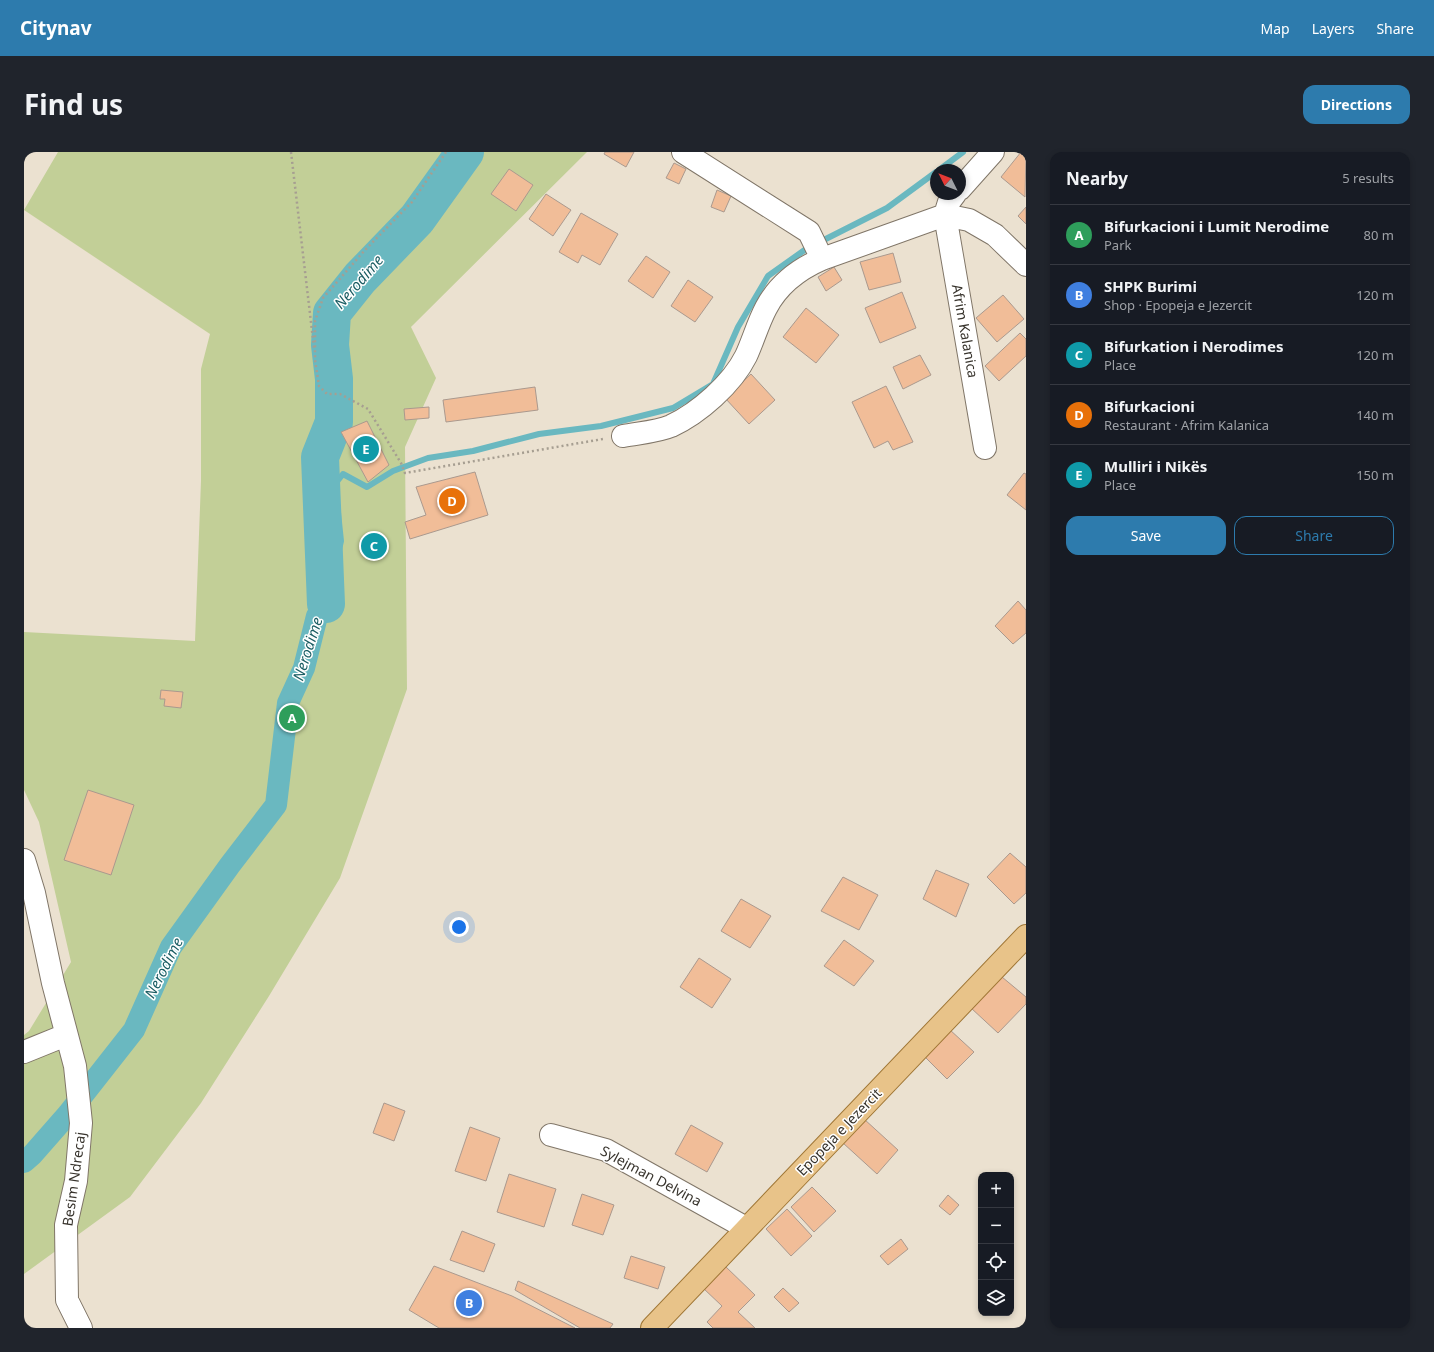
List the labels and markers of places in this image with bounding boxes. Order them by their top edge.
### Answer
pin: E [353,434,379,464]
pin: D [439,486,465,516]
pin: C [361,531,387,561]
pin: A [279,703,305,733]
pin: B [456,1288,482,1318]

